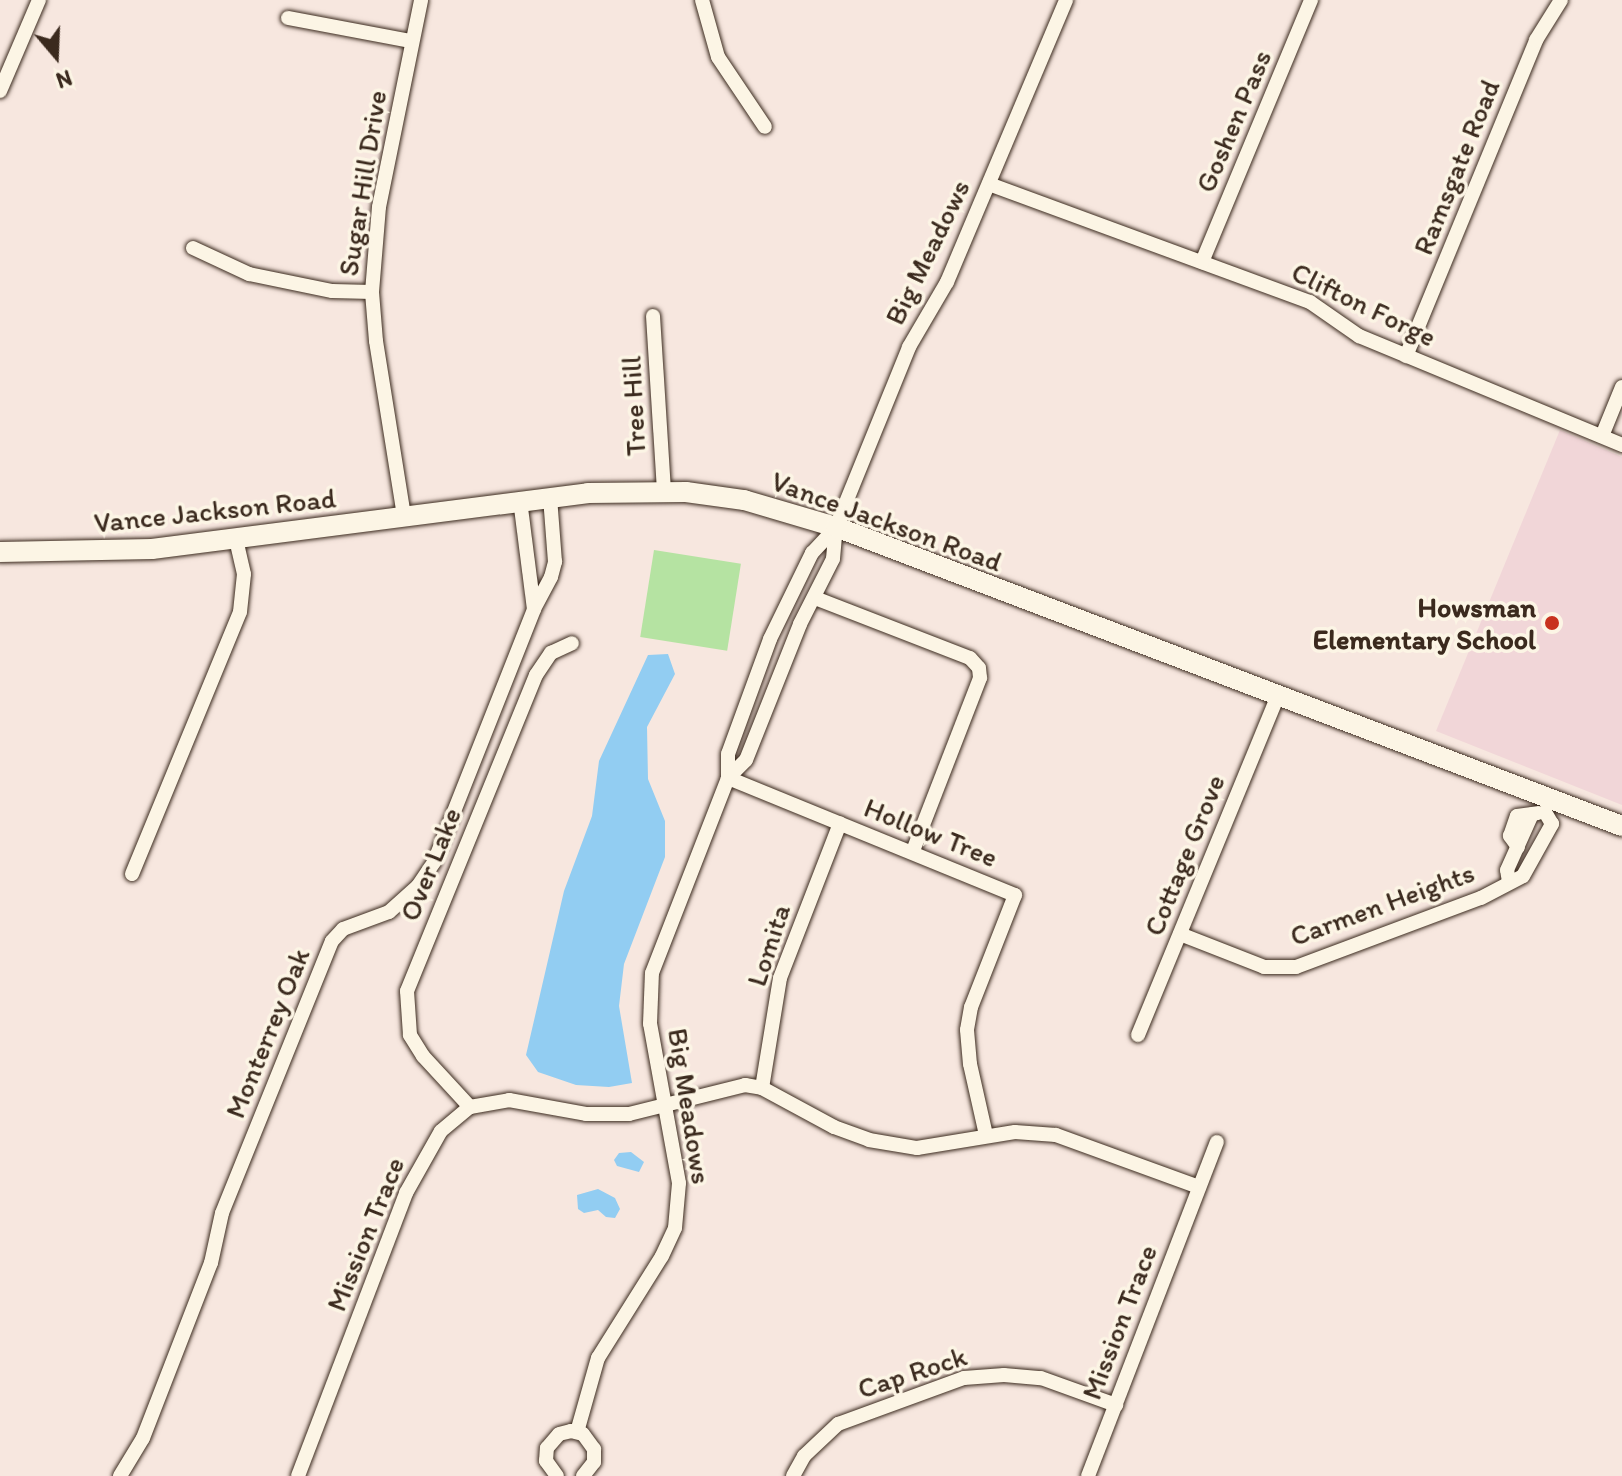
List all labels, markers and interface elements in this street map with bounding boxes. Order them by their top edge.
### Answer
north arrow [16,16,96,96]
street label: Goshen Pass [1188,45,1278,197]
text: N [53,64,75,94]
street label: Ramsgate Road [1406,74,1506,260]
street label: Sugar Hill Drive [331,88,393,278]
street label: Big Meadows [878,174,976,330]
street label: Clifton Forge [1287,255,1441,353]
street label: Tree Hill [614,355,652,457]
street label: Vance Jackson Road [767,464,1007,578]
street label: Vance Jackson Road [93,481,337,539]
place label: Howsman Elementary School [1313,590,1536,656]
marker: Howsman Elementary School [1543,614,1561,632]
street label: Cottage Grove [1136,769,1232,941]
street label: Hollow Tree [860,790,1002,874]
street label: Over Lake [392,802,468,926]
street label: Carmen Heights [1285,855,1479,953]
street label: Lomita [739,900,797,990]
street label: Monterrey Oak [218,943,316,1123]
street label: Big Meadows [661,1026,719,1186]
street label: Mission Trace [319,1152,411,1316]
street label: Mission Trace [1074,1240,1164,1404]
street label: Cap Rock [853,1339,971,1405]

